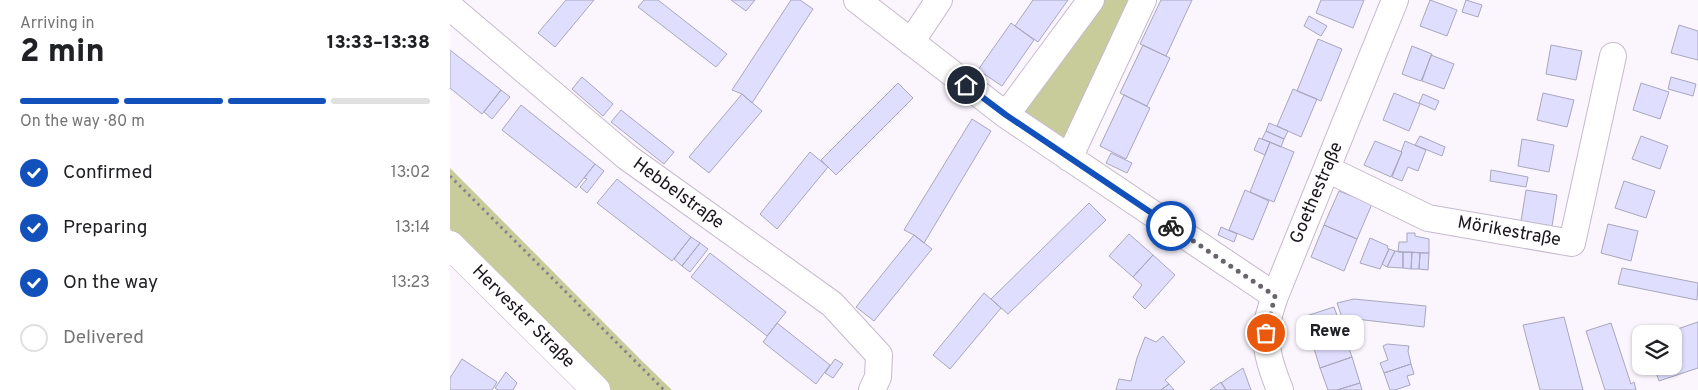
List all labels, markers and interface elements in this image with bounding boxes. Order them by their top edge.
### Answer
text: Arriving in [20,14,95,34]
text: 13:33–13:38 [327,31,430,55]
text: 2 min [20,33,105,73]
pin [945,64,987,106]
icon: home [952,71,980,99]
text: On the way · 80 m [20,112,145,132]
street label: Goethestraße [1285,138,1349,248]
street label: Hebbelstraße [628,153,728,235]
icon: check [20,159,48,187]
text: Confirmed [63,161,153,185]
text: 13:02 [391,163,430,183]
courier [1146,201,1196,251]
icon: bike [1157,212,1185,240]
street label: Mörikestraße [1455,212,1563,252]
icon: check [20,214,48,242]
text: Preparing [63,216,147,240]
text: 13:14 [395,218,430,238]
street label: Hervester Straße [467,261,579,373]
icon: check [20,269,48,297]
text: On the way [63,271,158,295]
text: 13:23 [391,273,430,293]
pin [1245,312,1287,354]
callout: Rewe [1296,316,1364,350]
icon: bag [1252,319,1280,347]
text: Rewe [1310,322,1350,342]
map controls [1632,325,1682,375]
button: layers [1632,325,1682,375]
text: Delivered [63,326,144,350]

